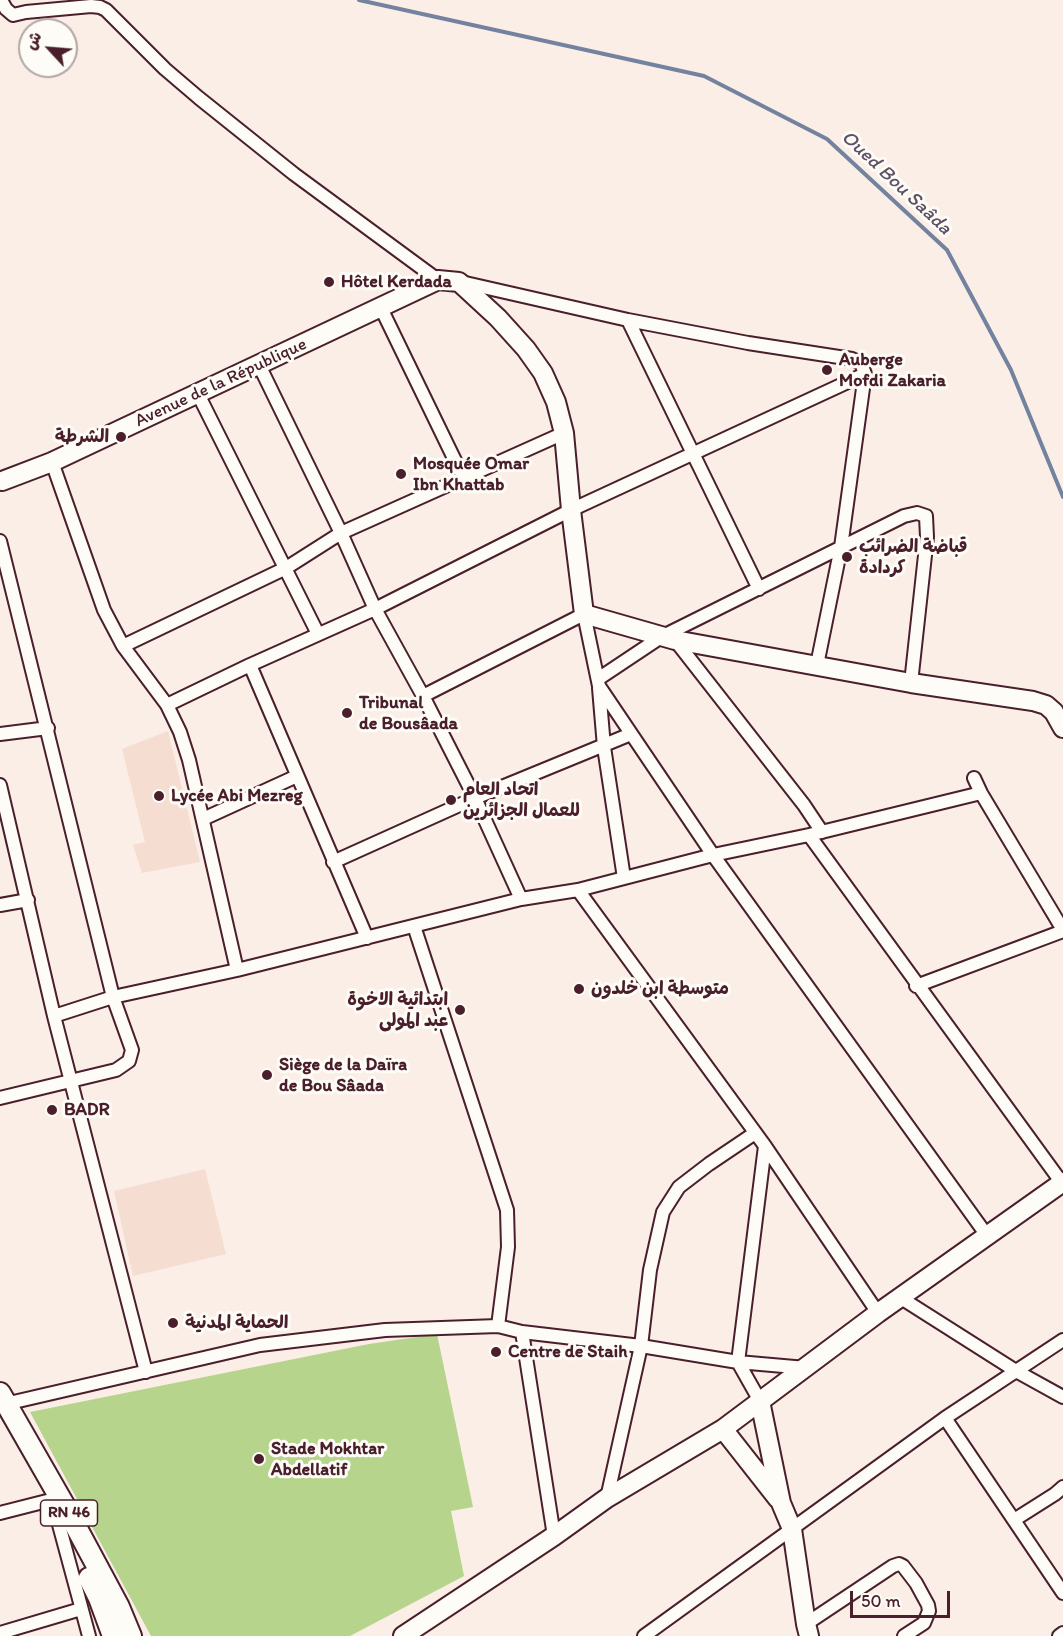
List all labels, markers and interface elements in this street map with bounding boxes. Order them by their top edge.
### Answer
north arrow [18,18,78,78]
text: ش [21,29,46,53]
water label: Oued Bou Saâda [836,126,956,240]
place label: Hôtel Kerdada [341,271,452,293]
marker: Hôtel Kerdada [322,275,336,289]
street label: Avenue de la République [132,334,310,432]
place label: Auberge Mofdi Zakaria [839,349,946,392]
marker: Auberge Mofdi Zakaria [820,363,834,377]
place label: الشرطة [55,426,109,448]
marker: الشرطة [114,430,128,444]
place label: Mosquée Omar Ibn Khattab [413,453,529,496]
marker: Mosquée Omar Ibn Khattab [394,467,408,481]
place label: قباضة الضرائب كردادة [859,536,967,578]
marker: قباضة الضرائب كردادة [840,550,854,564]
place label: Tribunal de Bousâada [359,692,458,734]
marker: Tribunal de Bousâada [340,706,354,720]
place label: اتحاد العام للعمال الجزائرين [463,779,580,822]
place label: Lycée Abi Mezreg [171,785,303,807]
marker: Lycée Abi Mezreg [152,789,166,803]
marker: اتحاد العام للعمال الجزائرين [444,793,458,807]
place label: متوسطة ابن خلدون [591,978,729,1000]
marker: متوسطة ابن خلدون [572,982,586,996]
place label: ابتدائية الاخوة عبد المولى [347,989,448,1032]
marker: ابتدائية الاخوة عبد المولى [453,1003,467,1017]
place label: Siège de la Daïra de Bou Sâada [279,1054,407,1096]
marker: Siège de la Daïra de Bou Sâada [260,1068,274,1082]
place label: BADR [64,1099,110,1121]
marker: BADR [45,1103,59,1117]
place label: الحماية المدنية [185,1312,288,1334]
marker: الحماية المدنية [166,1316,180,1330]
place label: Centre de Staih [508,1341,627,1363]
marker: Centre de Staih [489,1345,503,1359]
place label: Stade Mokhtar Abdellatif [271,1438,384,1480]
marker: Stade Mokhtar Abdellatif [252,1452,266,1466]
road number: RN 46 [40,1500,98,1526]
scale bar [853,1579,954,1617]
text: 50 m [861,1590,901,1612]

